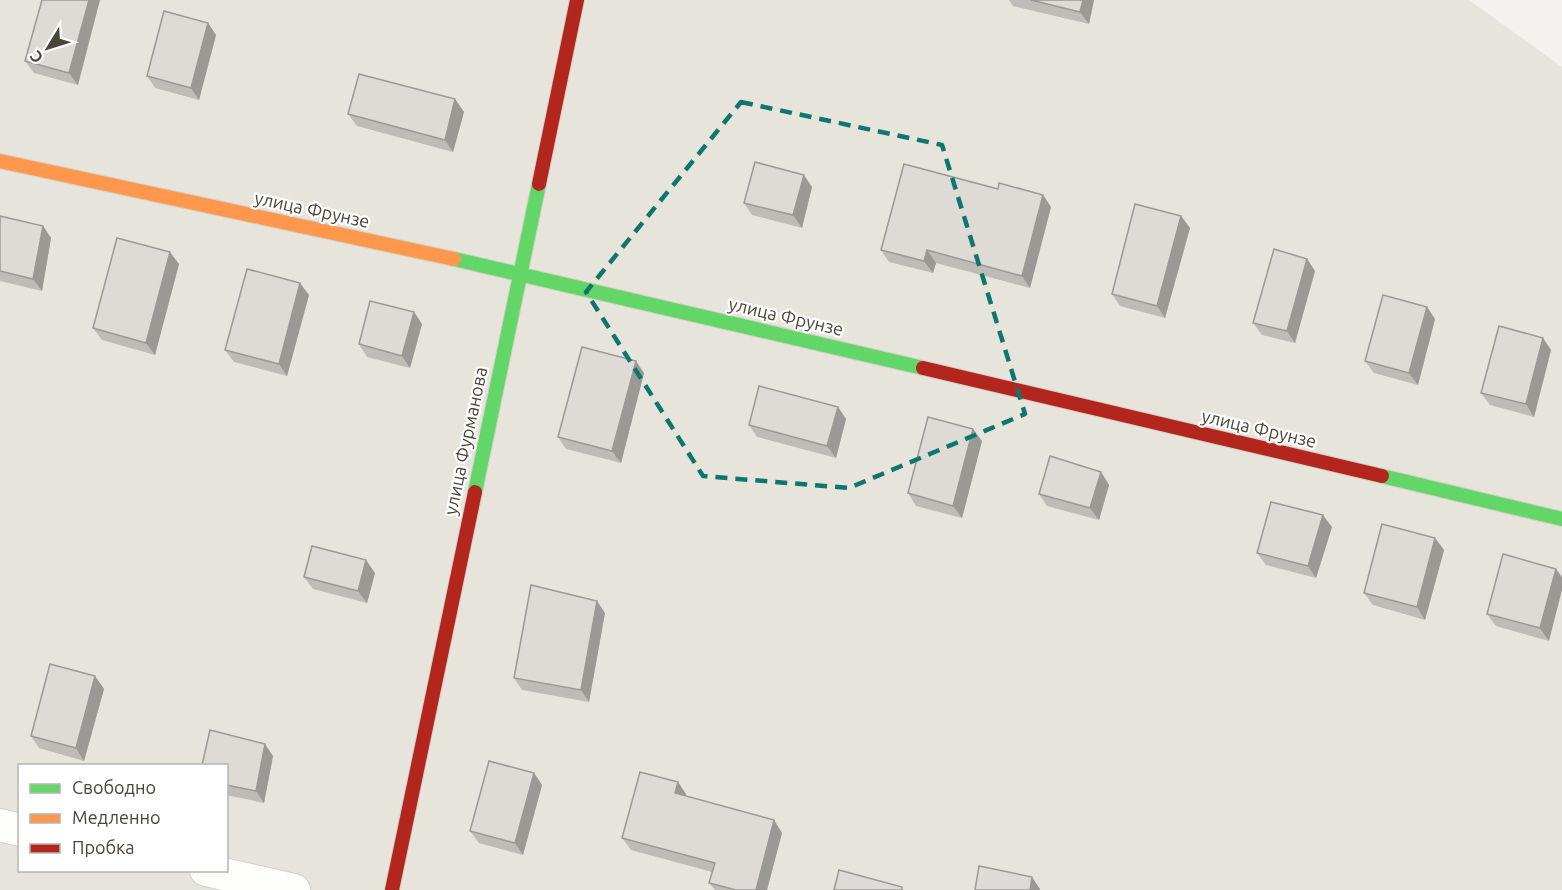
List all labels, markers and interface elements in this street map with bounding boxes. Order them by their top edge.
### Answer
north arrow [18,18,78,78]
text: С [26,48,46,67]
street label: улица Фрунзе [253,187,372,231]
street label: улица Фрунзе [727,293,846,339]
street label: улица Фурманова [440,365,490,517]
street label: улица Фрунзе [1200,405,1319,451]
legend [18,764,228,872]
text: Свободно [72,777,156,797]
text: Медленно [72,807,161,827]
text: Пробка [72,837,135,857]

